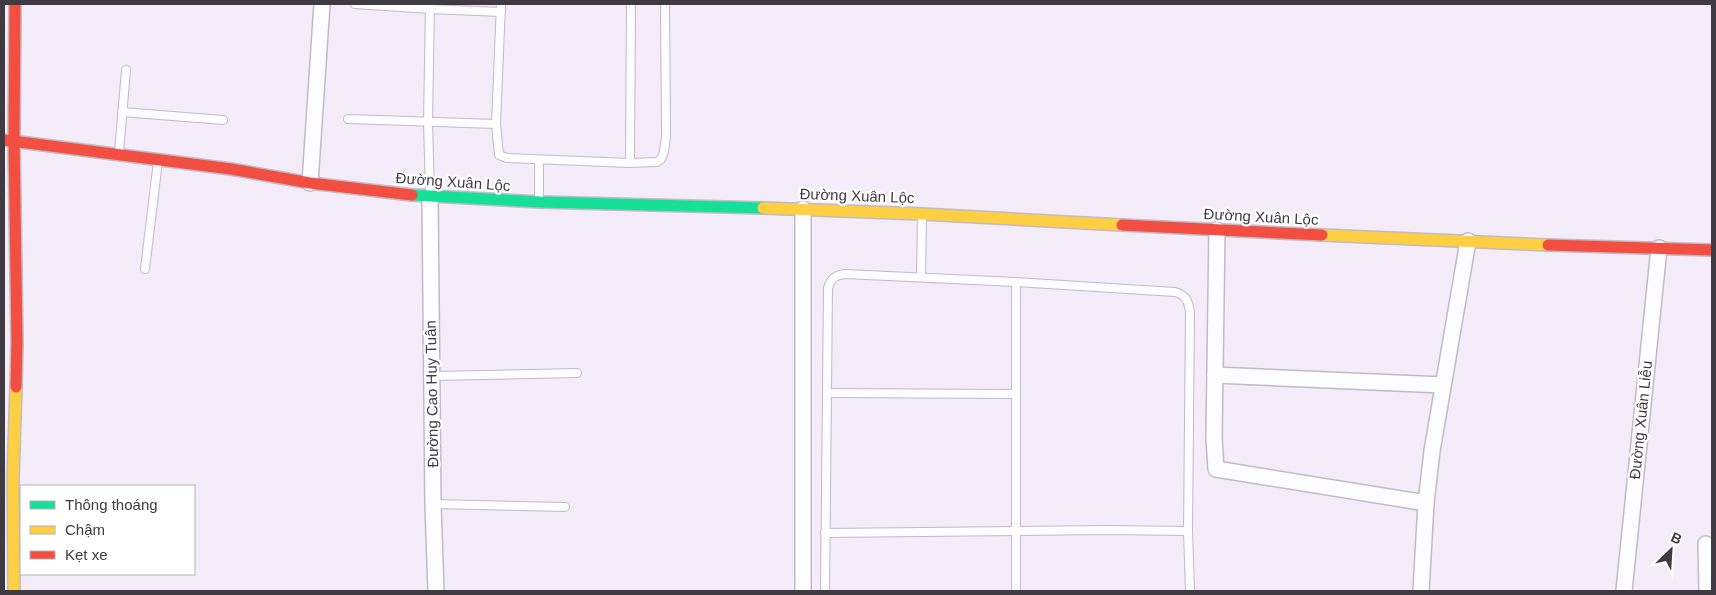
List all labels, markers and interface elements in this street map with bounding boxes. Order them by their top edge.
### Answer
street label: Đường Xuân Lộc [395,169,511,194]
street label: Đường Xuân Lộc [799,185,915,206]
street label: Đường Xuân Lộc [1203,205,1319,228]
street label: Đường Cao Huy Tuân [422,320,441,468]
street label: Đường Xuân Liễu [1626,360,1655,480]
legend [20,485,195,575]
text: Thông thoáng [65,496,158,513]
text: Chậm [65,521,105,538]
north arrow [1646,525,1696,575]
text: B [1669,529,1684,548]
text: Kẹt xe [65,546,108,563]

